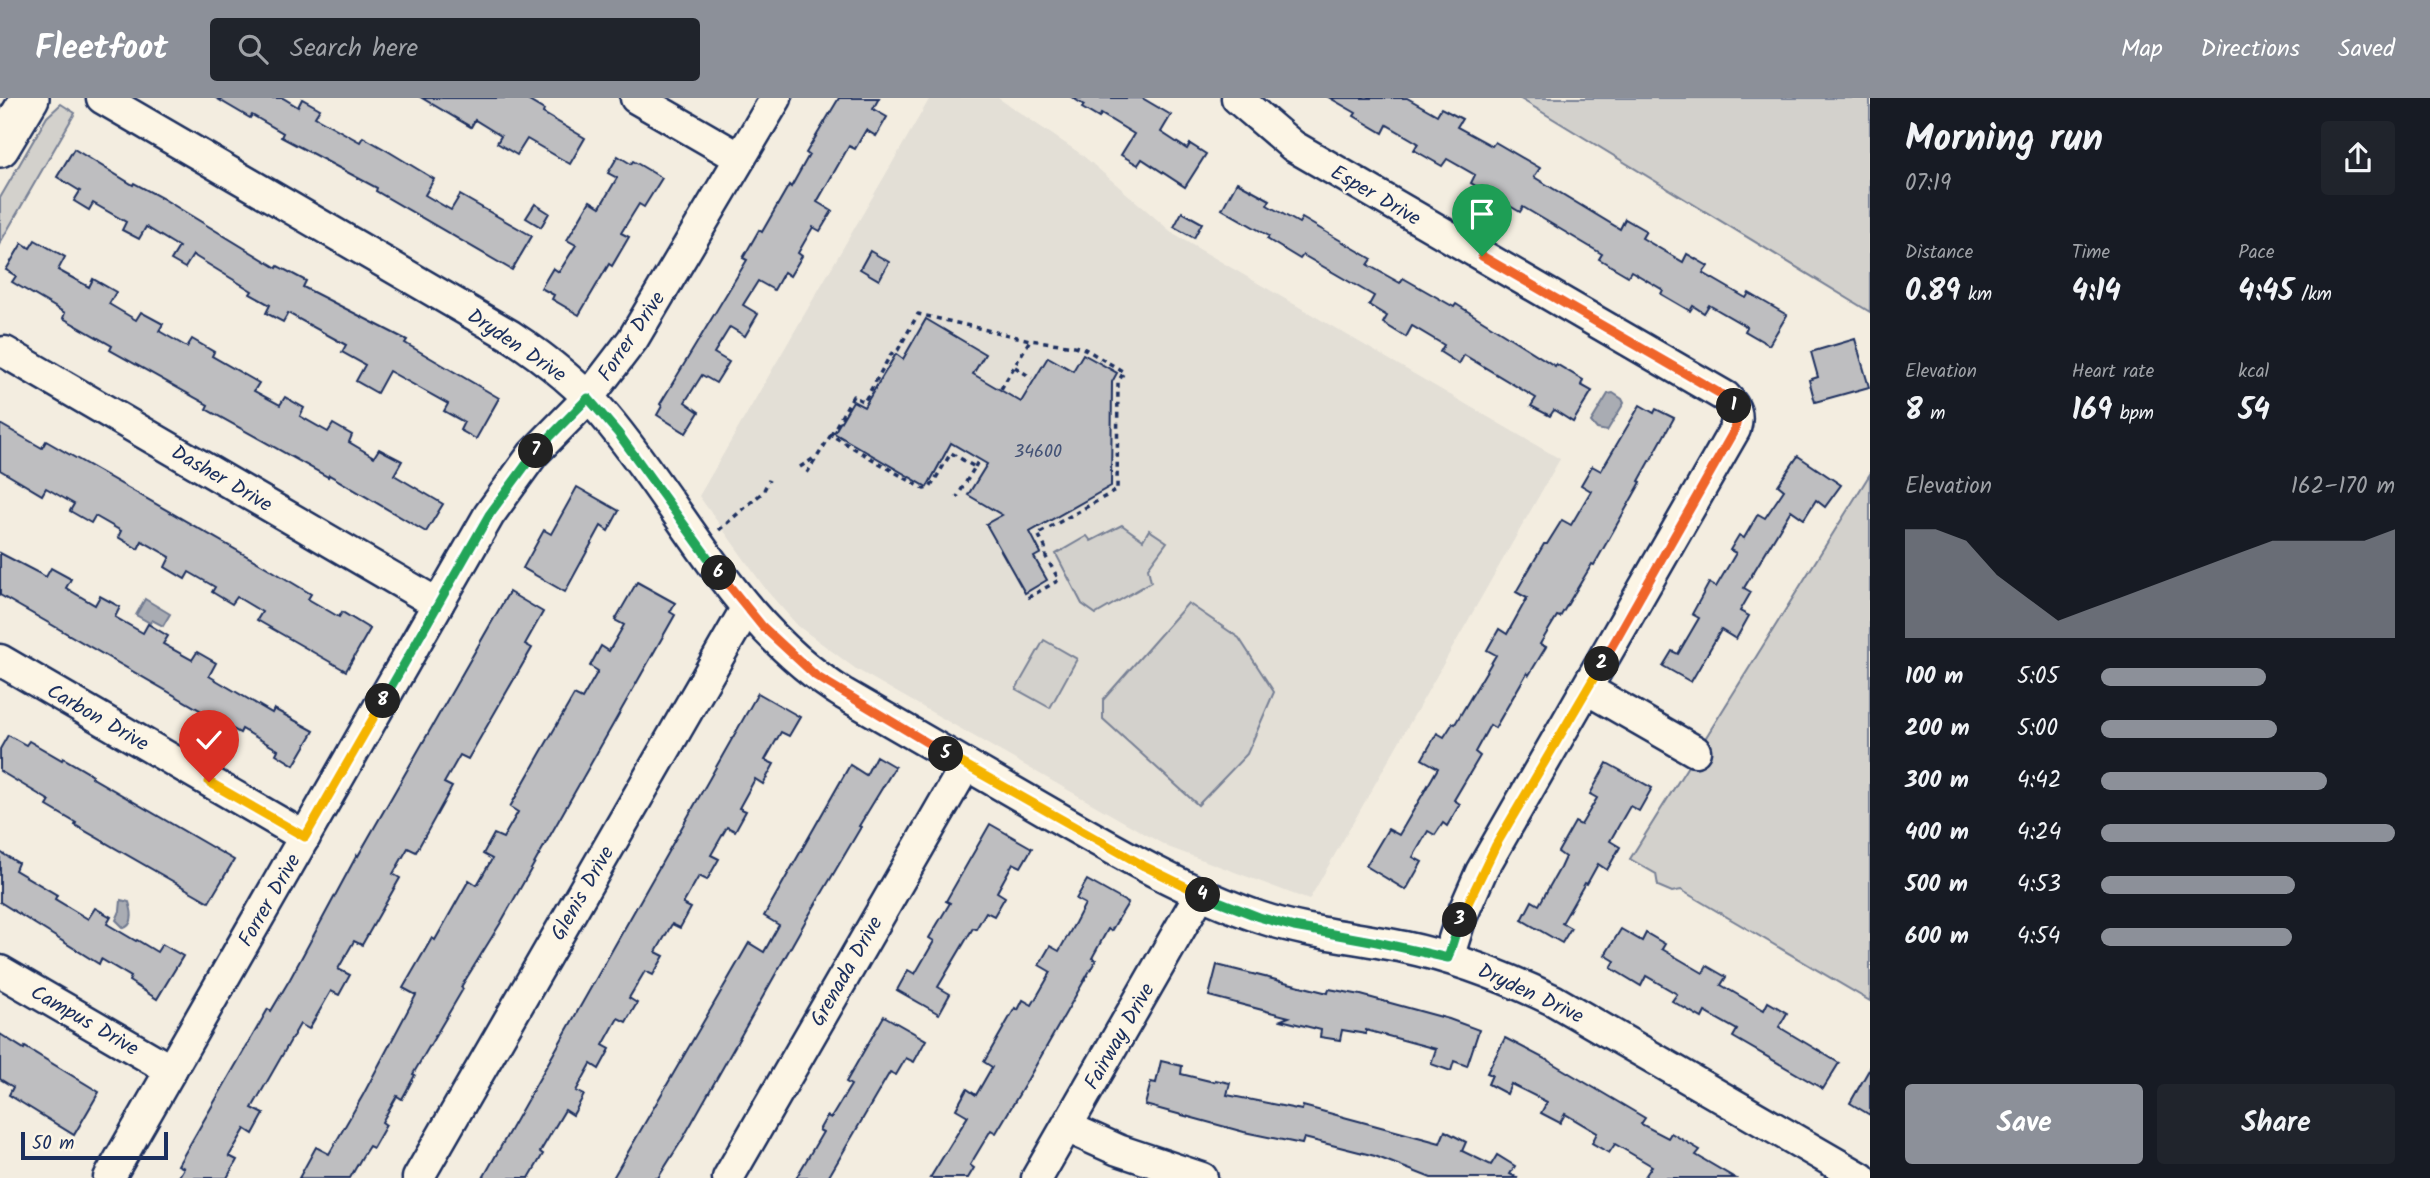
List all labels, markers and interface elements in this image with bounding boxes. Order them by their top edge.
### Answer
search box [210,18,700,81]
text: Fleetfoot [35,23,168,76]
text: Search here [290,28,418,70]
icon: search [234,30,272,68]
text: Map [2121,30,2163,69]
text: Directions [2201,30,2300,69]
text: Saved [2338,30,2395,69]
text: Morning run [1905,110,2103,170]
button: share [2321,121,2395,195]
street label: Esper Drive [1324,157,1427,236]
text: 07:19 [1905,166,1951,202]
pin [1452,184,1512,256]
icon: arrive [1463,195,1501,233]
text: Distance [1905,238,1973,268]
text: Time [2072,238,2110,268]
text: Pace [2238,238,2275,268]
text: 0.89 [1905,268,1960,316]
text: 4:14 [2072,268,2121,316]
text: 4:45 [2238,268,2294,316]
text: km [1960,280,1992,310]
text: /km [2294,280,2332,310]
street label: Forrer Drive [590,284,675,389]
street label: Dryden Drive [460,301,573,392]
text: Elevation [1905,357,1977,387]
text: Heart rate [2072,357,2154,387]
text: kcal [2238,357,2269,387]
text: 8 [1905,387,1923,435]
text: 169 [2072,387,2112,435]
text: 54 [2238,387,2270,435]
pin: 1 [1716,388,1752,424]
text: 1 [1731,390,1736,420]
text: m [1923,399,1945,429]
text: bpm [2112,399,2154,429]
pin: 7 [518,434,554,468]
text: 7 [531,435,540,465]
street label: Dasher Drive [164,437,279,522]
house number: 34600 [1014,438,1062,467]
text: Elevation [1905,469,1992,505]
text: 162–170 m [2291,469,2395,505]
pin: 6 [702,556,736,590]
text: 6 [713,557,724,587]
pin: 2 [1584,646,1620,682]
text: 2 [1596,648,1607,678]
text: 100 m [1905,659,1963,695]
text: 5:05 [2017,659,2059,695]
street label: Carbon Drive [40,676,155,761]
pin: 8 [366,684,400,718]
text: 8 [377,685,388,715]
pin [179,710,239,782]
text: 200 m [1905,711,1970,747]
text: 5:00 [2017,711,2058,747]
icon: check [190,721,228,759]
pin: 5 [928,736,964,772]
text: 5 [941,738,950,768]
text: 300 m [1905,763,1969,799]
text: 4:42 [2017,763,2061,799]
text: 400 m [1905,815,1969,851]
text: 4:24 [2017,815,2061,851]
street label: Glenis Drive [543,840,624,947]
street label: Forrer Drive [230,847,311,954]
text: 500 m [1905,867,1968,903]
text: 4:53 [2017,867,2061,903]
pin: 4 [1186,878,1220,912]
text: 4 [1197,879,1208,909]
pin: 3 [1442,902,1478,938]
text: 3 [1454,904,1465,934]
street label: Grenada Drive [802,910,893,1033]
text: 600 m [1905,919,1969,955]
text: 4:54 [2017,919,2060,955]
street label: Dryden Drive [1472,955,1589,1034]
street label: Campus Drive [24,977,145,1066]
street label: Fairway Drive [1076,977,1165,1096]
button: Save [1905,1084,2143,1164]
button: Share [2157,1084,2395,1164]
scale bar [21,1129,168,1161]
text: 50 m [32,1129,74,1159]

